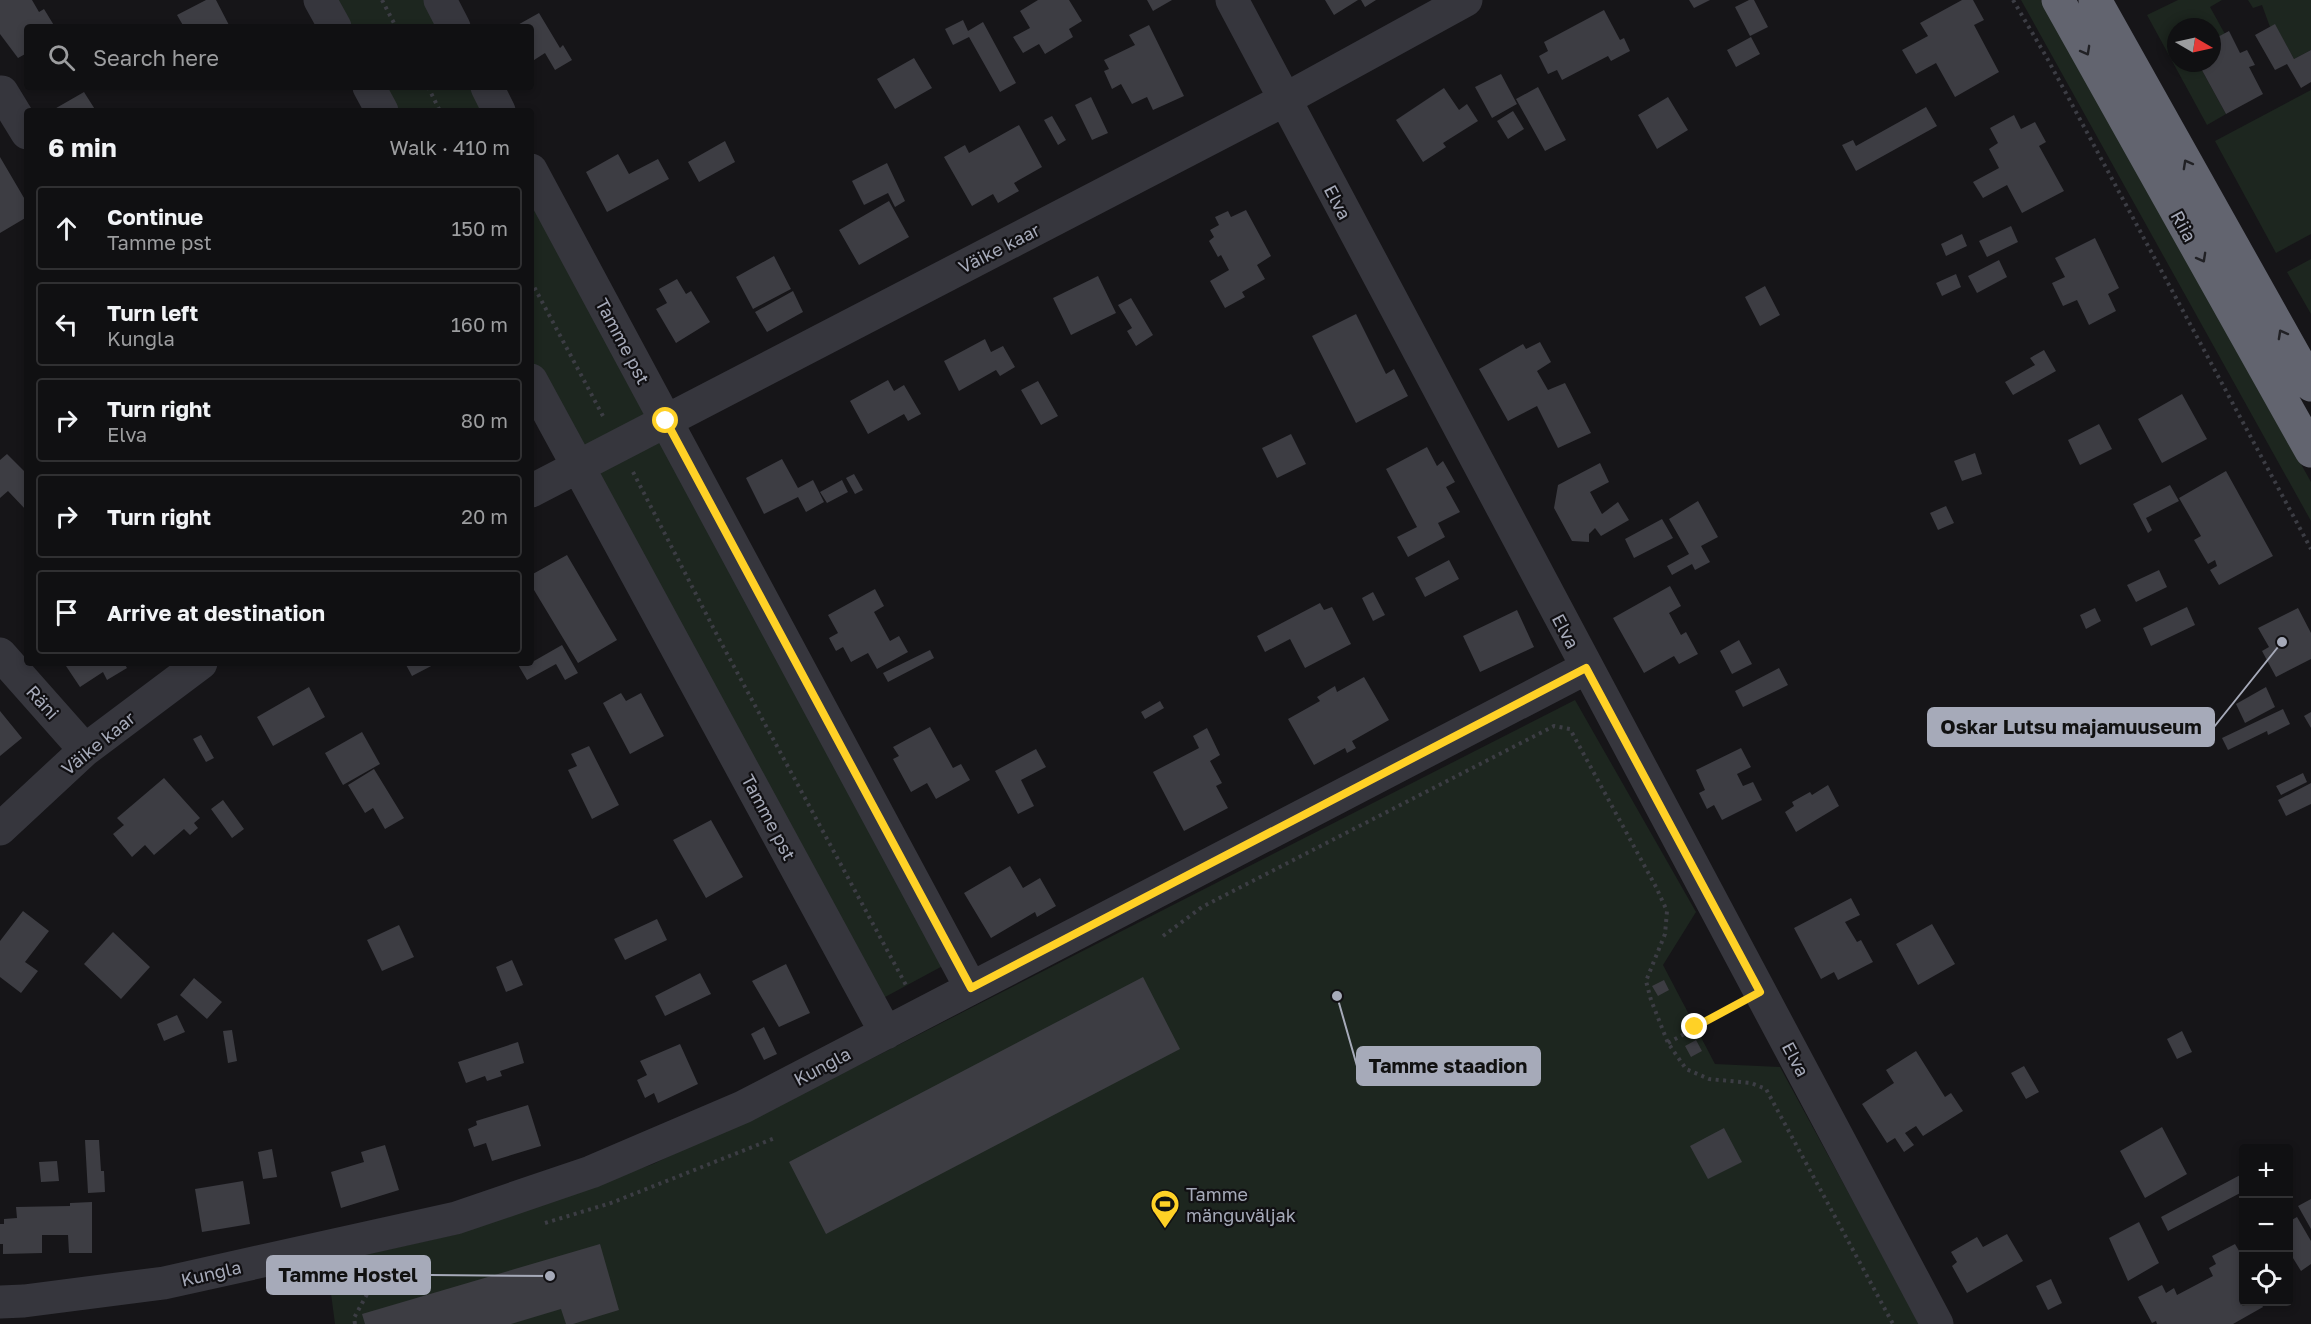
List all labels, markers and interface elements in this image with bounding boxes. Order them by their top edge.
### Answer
north arrow [2167,18,2221,72]
search box [24,24,534,90]
icon: search [45,41,78,74]
text: Search here [93,44,219,71]
one-way arrow [2079,45,2090,55]
text: 6 min [48,132,117,163]
text: Walk · 410 m [390,135,510,159]
one-way arrow [2183,160,2194,171]
street label: Elva [1320,181,1356,223]
text: Continue [107,203,203,230]
street label: Riia [2167,207,2201,245]
icon: ahead [50,212,83,245]
text: 150 m [452,216,508,240]
street label: Väike kaar [955,218,1043,278]
text: Tamme pst [107,230,212,254]
one-way arrow [2194,252,2206,262]
street label: Tamme pst [591,294,655,388]
text: Turn left [107,299,198,326]
icon: left [50,308,83,341]
text: 160 m [451,312,508,336]
text: Kungla [107,326,175,350]
one-way arrow [2278,330,2290,341]
text: Turn right [107,395,211,422]
icon: right [50,404,83,437]
route start [652,407,678,433]
text: 80 m [461,408,508,432]
text: Elva [107,422,147,446]
icon: right [50,500,83,533]
text: Turn right [107,503,211,530]
text: 20 m [461,504,508,528]
icon: arrive [50,596,83,629]
text: Arrive at destination [107,599,325,626]
street label: Elva [1548,610,1584,652]
street label: Räni [22,680,64,724]
street label: Väike kaar [57,707,139,779]
callout: Oskar Lutsu majamuuseum [1928,708,2214,746]
text: Oskar Lutsu majamuuseum [1940,714,2202,738]
street label: Tamme pst [737,770,801,864]
route end [1681,1013,1707,1039]
street label: Elva [1778,1038,1814,1080]
street label: Kungla [790,1042,854,1090]
callout: Tamme staadion [1357,1047,1540,1085]
text: Tamme staadion [1369,1053,1527,1077]
map controls [2239,1144,2293,1306]
button: + [2239,1144,2293,1198]
place label: Tamme mänguväljak [1186,1183,1296,1226]
sports icon: Tamme mänguväljak [1149,1188,1181,1230]
button: − [2239,1198,2293,1252]
button: locate [2239,1252,2293,1306]
street label: Kungla [179,1255,243,1291]
callout: Tamme Hostel [267,1256,430,1294]
text: Tamme Hostel [278,1262,418,1286]

